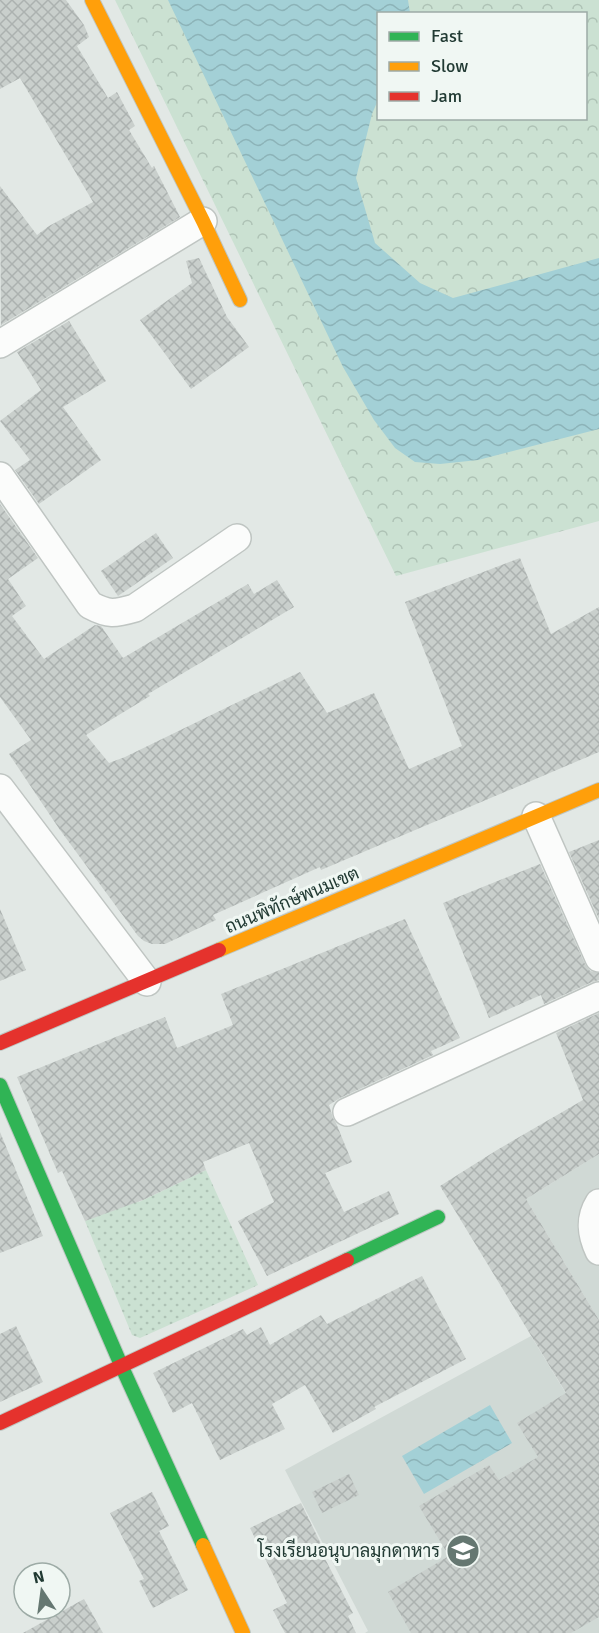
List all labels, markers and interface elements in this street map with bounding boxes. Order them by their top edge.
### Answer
legend [377,12,587,120]
text: Fast [431,25,463,47]
text: Slow [431,55,468,77]
text: Jam [431,85,462,107]
street label: ถนนพิทักษ์พนมเขต [221,860,362,938]
school or university icon: โรงเรียนอนุบาลมุกดาหาร [445,1533,481,1569]
place label: โรงเรียนอนุบาลมุกดาหาร [257,1538,440,1563]
north arrow [12,1561,72,1621]
text: N [31,1566,47,1588]

